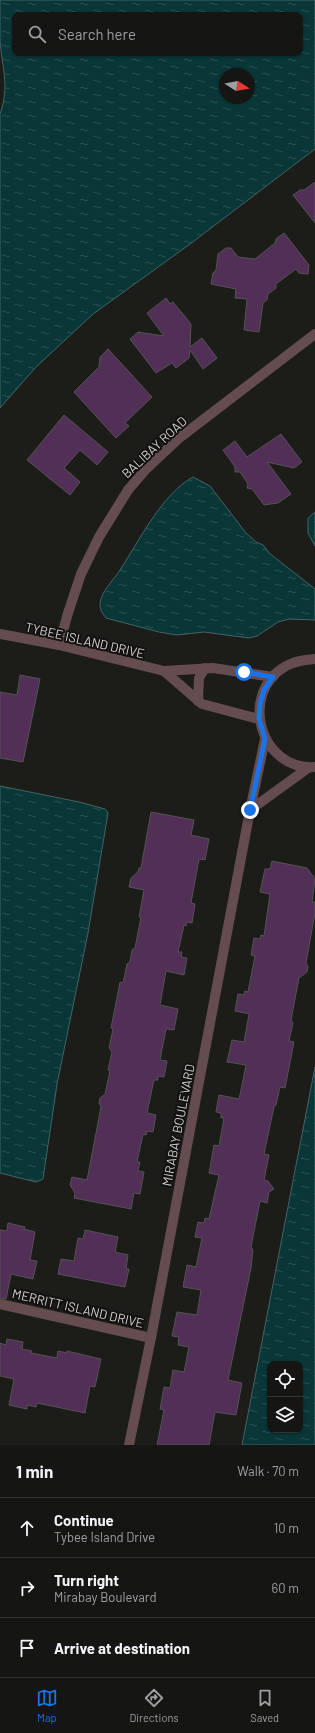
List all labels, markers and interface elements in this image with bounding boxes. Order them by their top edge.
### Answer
search box [12,12,303,56]
icon: search [26,23,48,45]
text: Search here [58,25,136,43]
north arrow [219,68,255,104]
street label: BALIBAY ROAD [118,413,190,481]
street label: TYBEE ISLAND DRIVE [24,619,146,662]
route start [235,663,253,681]
route end [241,801,259,819]
street label: MIRABAY BOULEVARD [158,1063,198,1187]
street label: MERRITT ISLAND DRIVE [11,1285,145,1331]
map controls [267,1361,303,1433]
button: locate [267,1361,303,1397]
button: layers [267,1397,303,1433]
text: 1 min [16,1461,53,1481]
text: Walk · 70 m [237,1463,299,1479]
text: Continue [54,1511,114,1529]
icon: ahead [16,1517,38,1539]
text: 10 m [274,1520,299,1536]
text: Tybee Island Drive [54,1529,155,1545]
text: Turn right [54,1571,119,1589]
icon: right [16,1577,38,1599]
text: 60 m [272,1580,299,1596]
text: Mirabay Boulevard [54,1589,157,1605]
icon: arrive [16,1637,38,1659]
text: Arrive at destination [54,1639,190,1657]
tab: Map [36,1687,58,1724]
tab: Directions [129,1687,179,1724]
tab: Saved [250,1687,279,1724]

